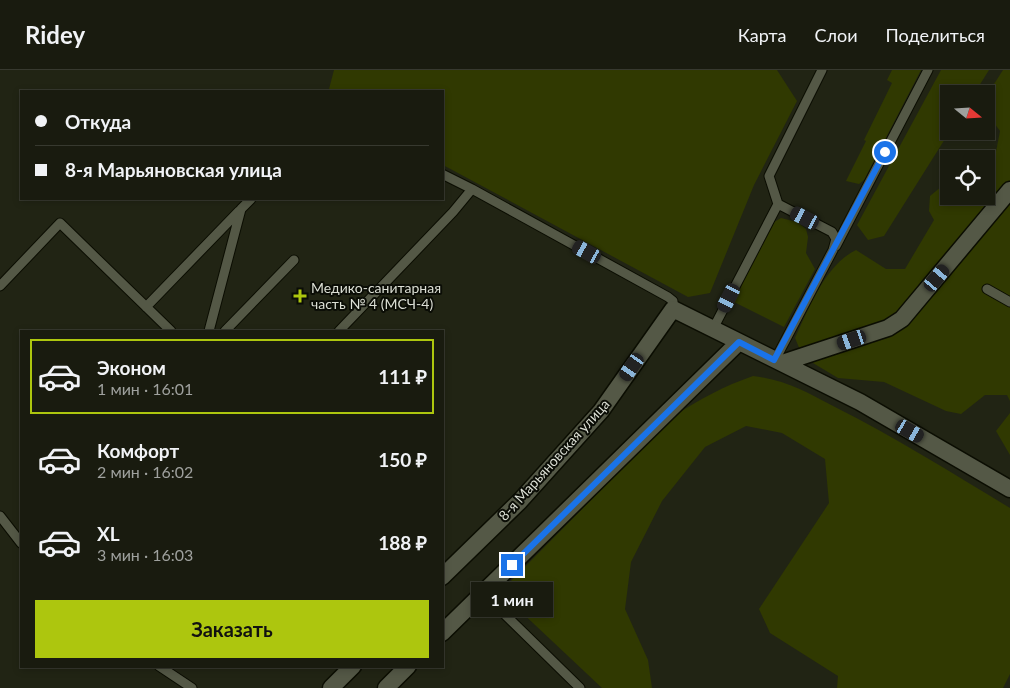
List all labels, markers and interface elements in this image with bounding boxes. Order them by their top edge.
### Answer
text: Ridey [25,20,85,49]
text: Карта [738,24,786,46]
text: Слои [814,24,858,46]
text: Поделиться [886,24,985,46]
north arrow [940,85,995,140]
map controls [940,85,995,205]
text: Откуда [65,110,131,133]
route start [874,141,896,163]
button: locate [940,150,995,205]
text: 8-я Марьяновская улица [65,158,282,181]
car [788,205,821,231]
car [570,238,603,266]
car [921,262,952,294]
place label: Медико-санитарная часть № 4 (МСЧ-4) [311,279,441,312]
car [715,281,742,315]
marker: Медико-санитарная часть № 4 (МСЧ-4) [293,289,307,303]
car [835,328,868,352]
car [617,350,646,384]
icon: car [37,354,82,399]
text: Эконом [97,356,166,379]
text: 111 ₽ [378,365,427,388]
text: 1 мин · 16:01 [97,379,193,398]
street label: 8-я Марьяновская улица [495,395,613,524]
car [893,417,926,445]
icon: car [37,437,82,482]
text: Комфорт [97,439,179,462]
text: 150 ₽ [378,448,427,471]
text: 2 мин · 16:02 [97,462,193,481]
icon: car [37,520,82,565]
text: XL [97,522,120,545]
text: 188 ₽ [378,531,427,554]
text: 3 мин · 16:03 [97,545,193,564]
route end [501,554,523,576]
callout: 1 мин [471,582,553,618]
text: 1 мин [490,590,534,609]
button: Заказать [35,600,429,658]

